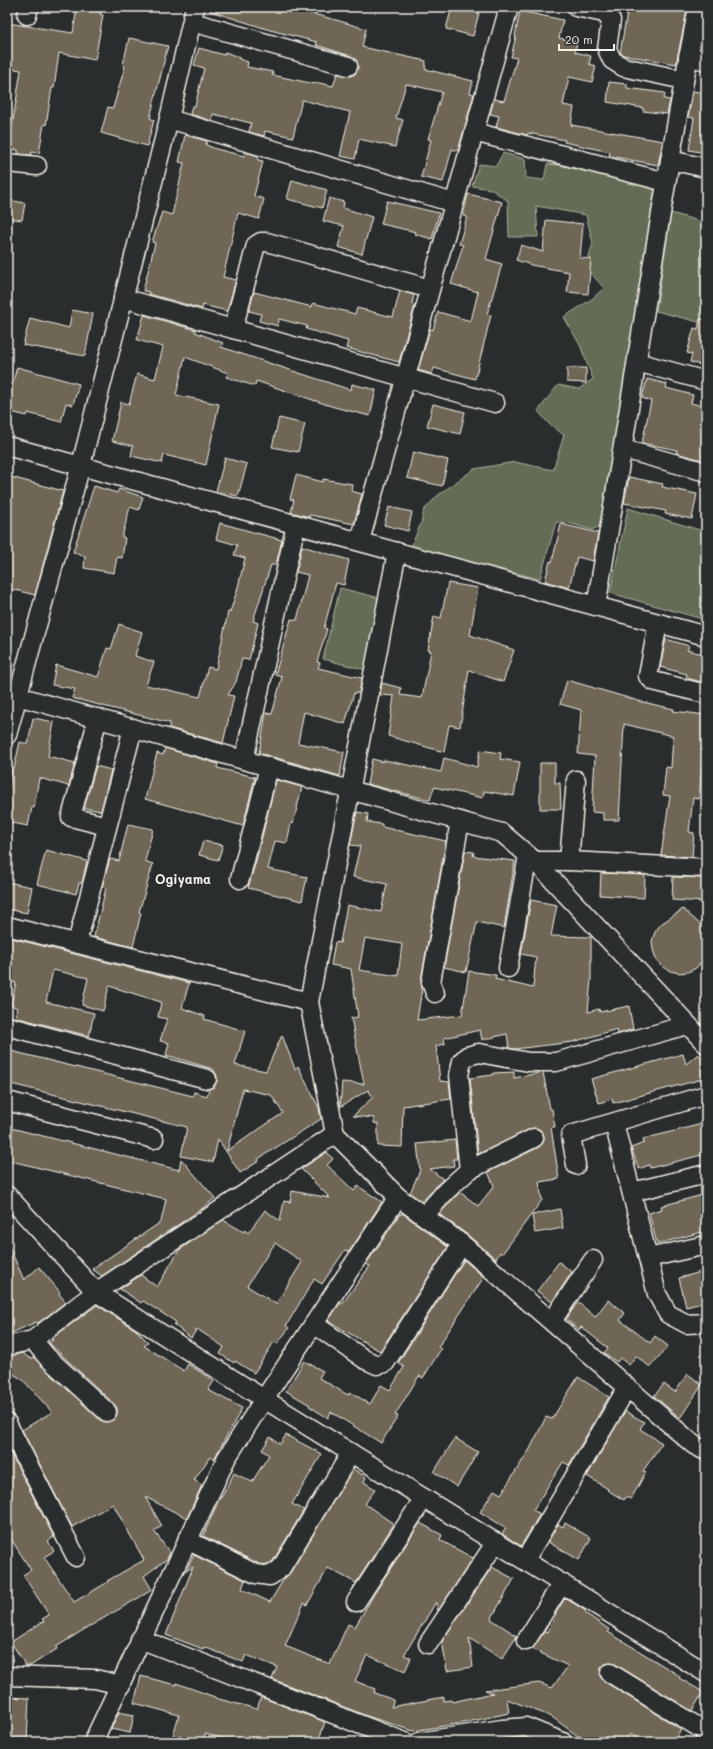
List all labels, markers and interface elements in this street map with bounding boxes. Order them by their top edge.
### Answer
scale bar [559,26,614,52]
text: 20 m [565,31,593,47]
district label: Ogiyama [155,870,211,888]

